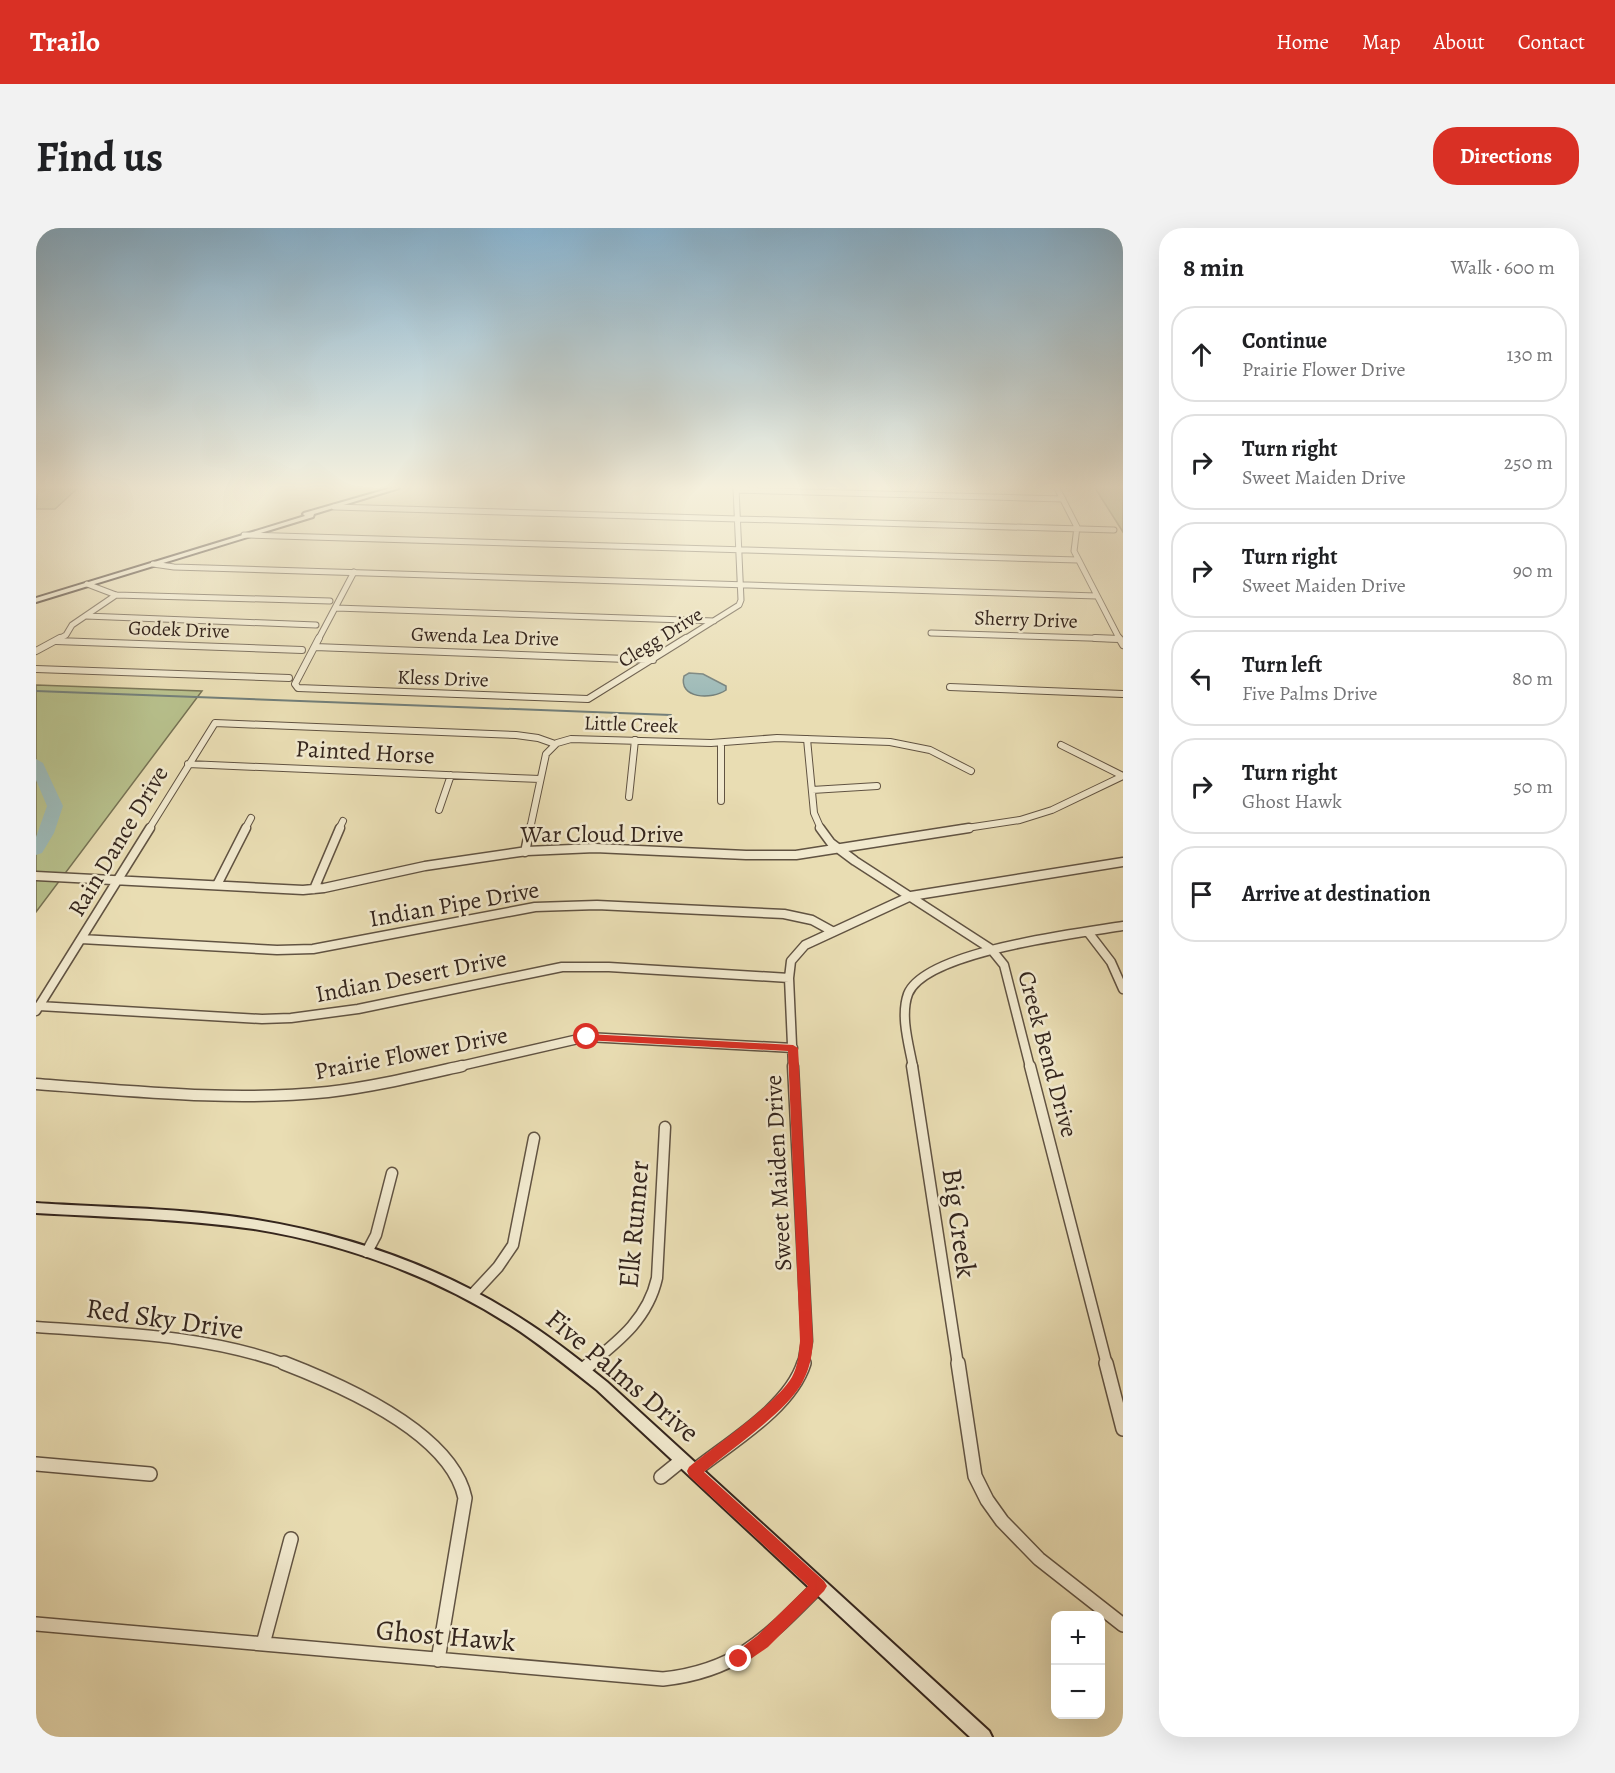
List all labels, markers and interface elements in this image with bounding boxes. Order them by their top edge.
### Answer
text: Trailo [30,23,100,61]
text: Home [1276,28,1329,56]
text: Map [1362,28,1400,56]
text: About [1433,28,1485,56]
text: Contact [1518,28,1585,56]
button: Directions [1433,127,1579,185]
text: Find us [36,128,163,185]
text: 8 min [1183,250,1244,285]
text: Walk · 600 m [1451,254,1555,281]
text: Continue [1242,326,1327,356]
icon: ahead [1185,338,1218,371]
text: 130 m [1507,341,1553,368]
text: Prairie Flower Drive [1242,356,1405,383]
text: Turn right [1242,434,1338,464]
icon: right [1185,446,1218,479]
text: 250 m [1504,449,1553,476]
text: Sweet Maiden Drive [1242,464,1406,491]
text: Turn right [1242,542,1338,572]
icon: right [1185,554,1218,587]
text: 90 m [1513,557,1553,584]
text: Sweet Maiden Drive [1242,572,1406,599]
street label: Clegg Drive [613,601,708,674]
street label: Sherry Drive [974,604,1078,635]
street label: Godek Drive [128,614,230,645]
street label: Gwenda Lea Drive [411,620,559,653]
text: Turn left [1242,650,1322,680]
icon: left [1185,662,1218,695]
street label: Kless Drive [397,663,489,694]
text: 80 m [1512,665,1553,692]
text: Five Palms Drive [1242,680,1377,707]
street label: Little Creek [583,709,679,740]
street label: Painted Horse [295,732,435,772]
text: Turn right [1242,758,1338,788]
street label: Rain Dance Drive [60,760,176,922]
icon: right [1185,770,1218,803]
text: 50 m [1513,773,1553,800]
text: Ghost Hawk [1242,788,1342,815]
street label: War Cloud Drive [520,818,683,850]
street label: Indian Pipe Drive [366,873,542,935]
icon: arrive [1185,878,1218,911]
text: Arrive at destination [1242,879,1431,909]
street label: Indian Desert Drive [313,942,509,1010]
street label: Creek Bend Drive [1010,967,1086,1141]
street label: Prairie Flower Drive [312,1019,510,1087]
route start [573,1023,599,1049]
street label: Sweet Maiden Drive [757,1074,799,1272]
street label: Elk Runner [609,1158,659,1290]
street label: Big Creek [933,1166,986,1280]
street label: Red Sky Drive [84,1289,246,1349]
street label: Five Palms Drive [538,1300,707,1451]
street label: Ghost Hawk [374,1611,517,1661]
map controls [1051,1611,1105,1719]
button: + [1051,1611,1105,1665]
route end [725,1645,751,1671]
button: − [1051,1665,1105,1719]

